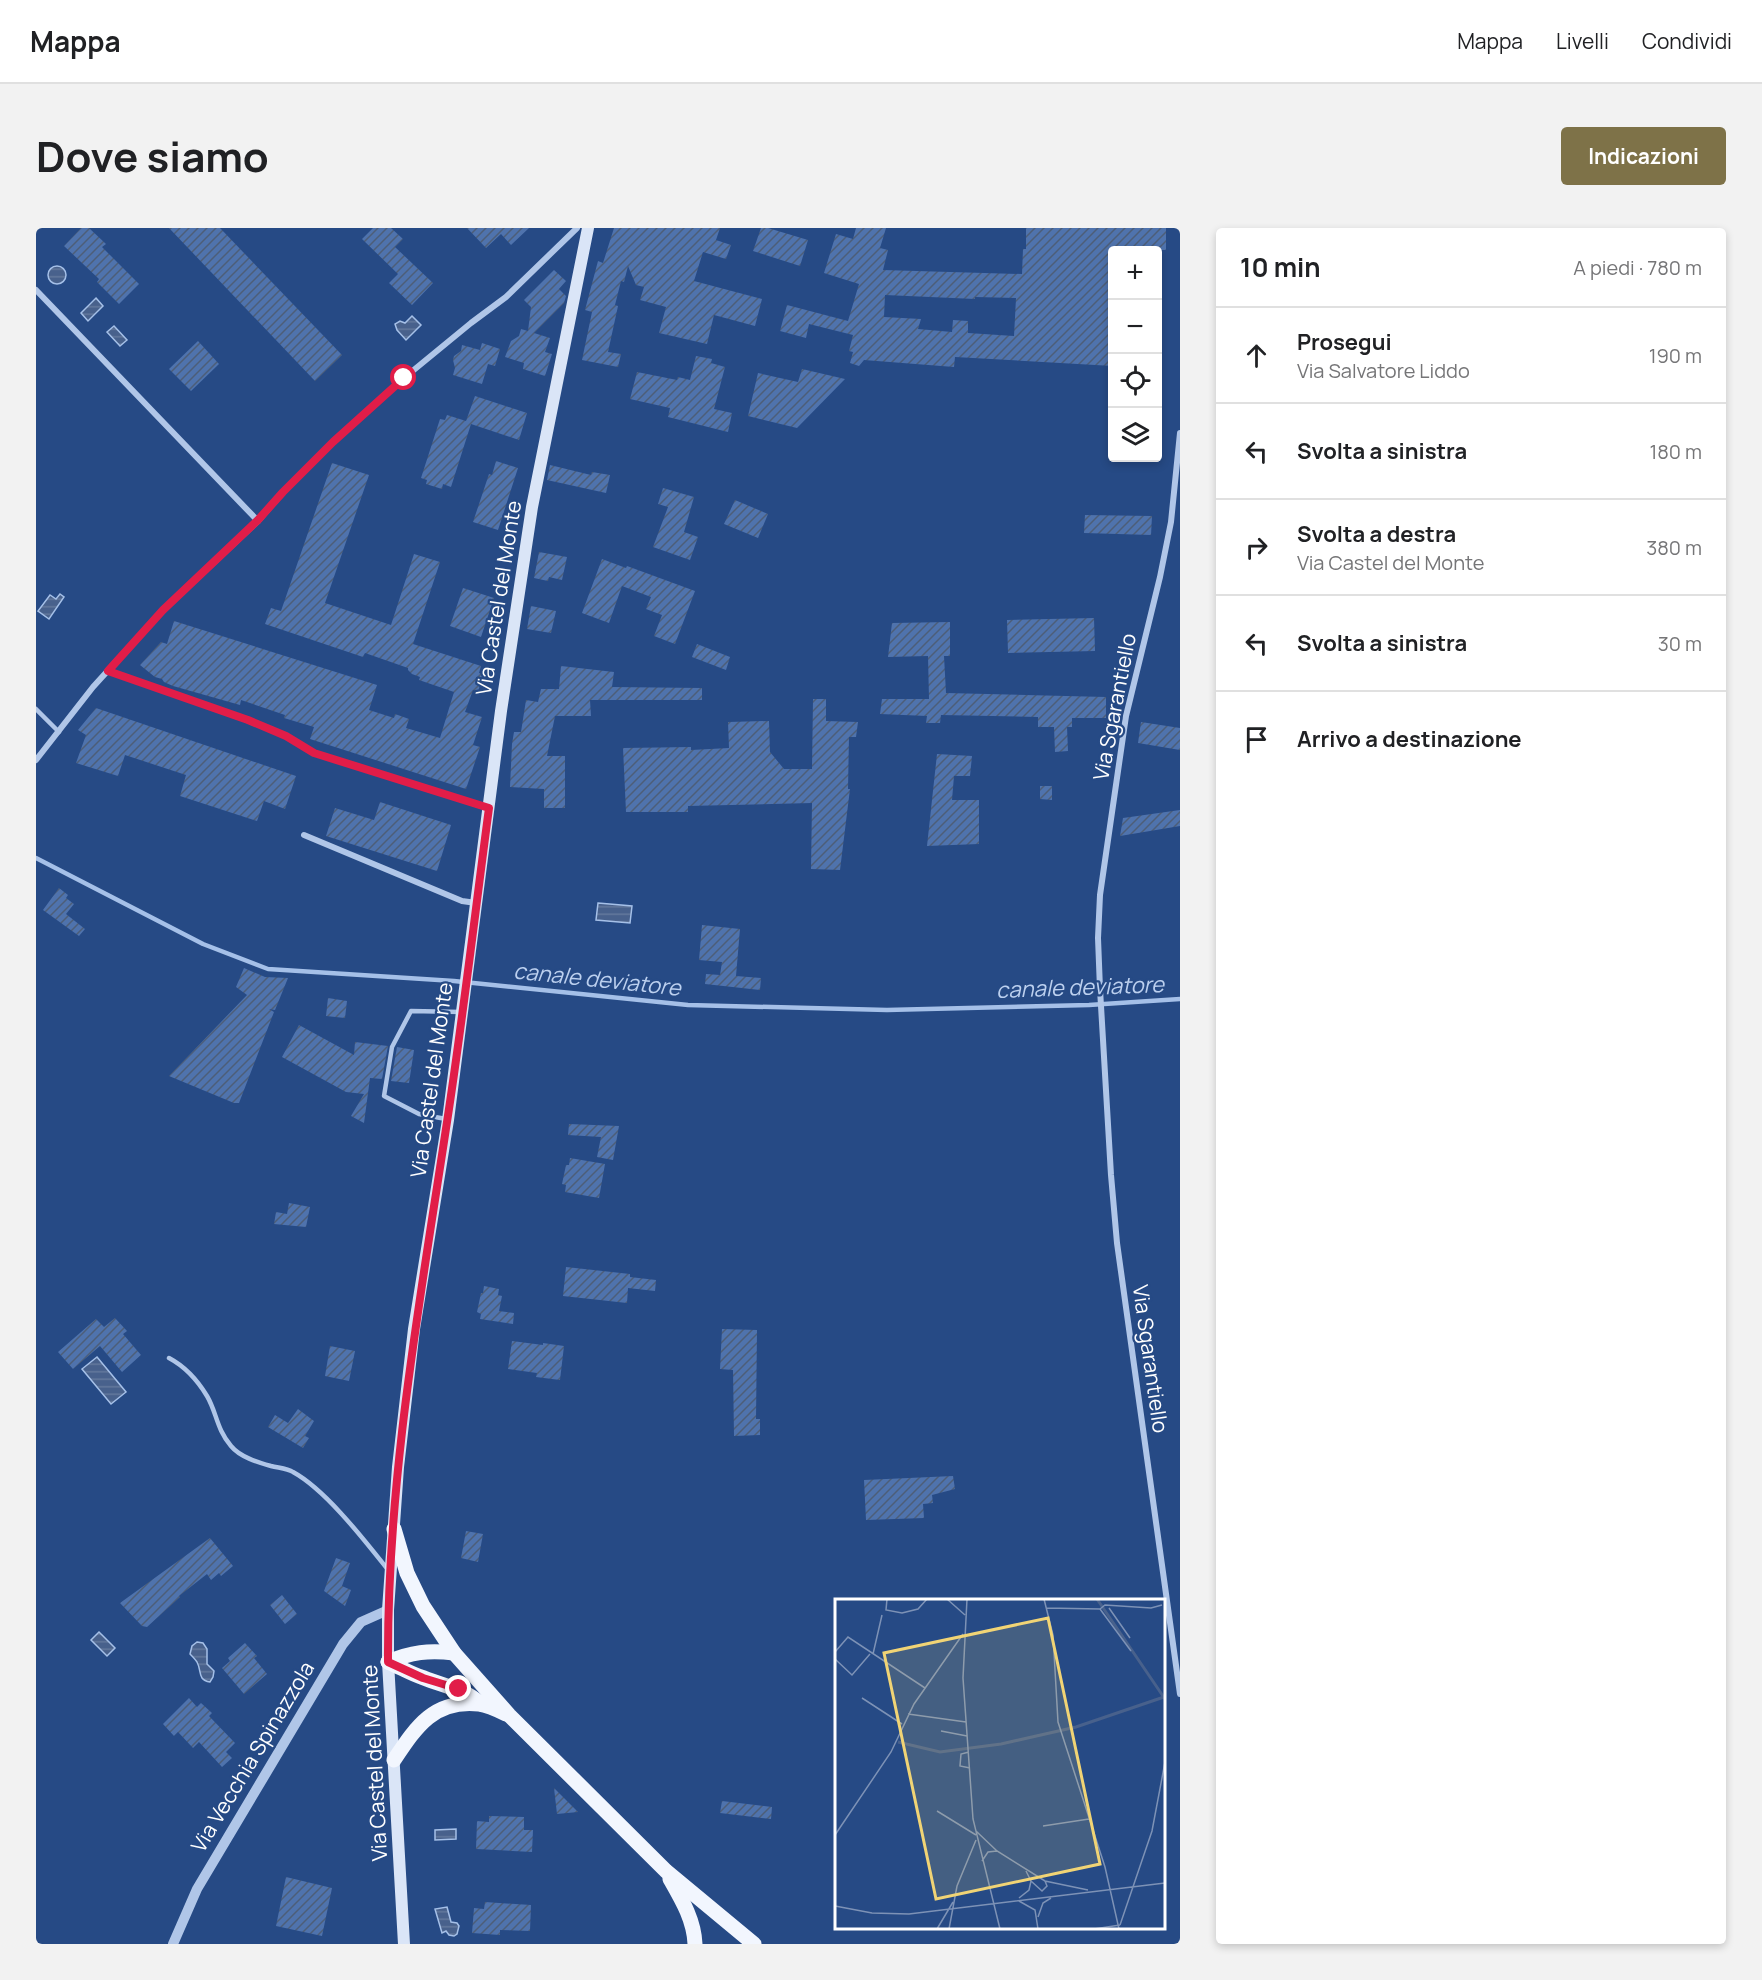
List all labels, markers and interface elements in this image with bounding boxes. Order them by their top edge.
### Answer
text: Mappa [30,22,121,60]
text: Mappa [1457,27,1523,55]
text: Livelli [1556,27,1609,55]
text: Condividi [1642,27,1732,55]
text: Dove siamo [36,127,269,185]
button: Indicazioni [1561,127,1726,185]
map controls [1108,246,1162,462]
button: + [1108,246,1162,300]
text: 10 min [1240,249,1321,285]
text: A piedi · 780 m [1573,254,1702,281]
button: − [1108,300,1162,354]
text: Prosegui [1297,327,1392,357]
icon: ahead [1240,339,1273,372]
text: 190 m [1649,342,1702,369]
button: locate [1108,354,1162,408]
text: Via Salvatore Liddo [1297,357,1470,384]
route start [390,364,416,390]
button: layers [1108,408,1162,462]
icon: left [1240,435,1273,468]
text: Svolta a sinistra [1297,436,1467,466]
text: 180 m [1649,438,1702,465]
street label: Via Castel del Monte [469,498,527,697]
text: Svolta a destra [1297,519,1456,549]
icon: right [1240,531,1273,564]
text: 380 m [1646,534,1702,561]
text: Via Castel del Monte [1297,549,1484,576]
icon: left [1240,627,1273,660]
text: Svolta a sinistra [1297,628,1467,658]
text: 30 m [1658,630,1702,657]
street label: Via Sgarantiello [1086,631,1142,783]
icon: arrive [1240,723,1273,756]
text: Arrivo a destinazione [1297,724,1521,754]
water label: canale deviatore [512,955,683,1003]
water label: canale deviatore [996,969,1166,1005]
street label: Via Castel del Monte [403,980,459,1179]
street label: Via Sgarantiello [1127,1283,1175,1435]
inset map [835,1599,1165,1929]
street label: Via Vecchia Spinazzola [184,1656,320,1857]
street label: Via Castel del Monte [355,1664,393,1862]
route end [445,1675,471,1701]

